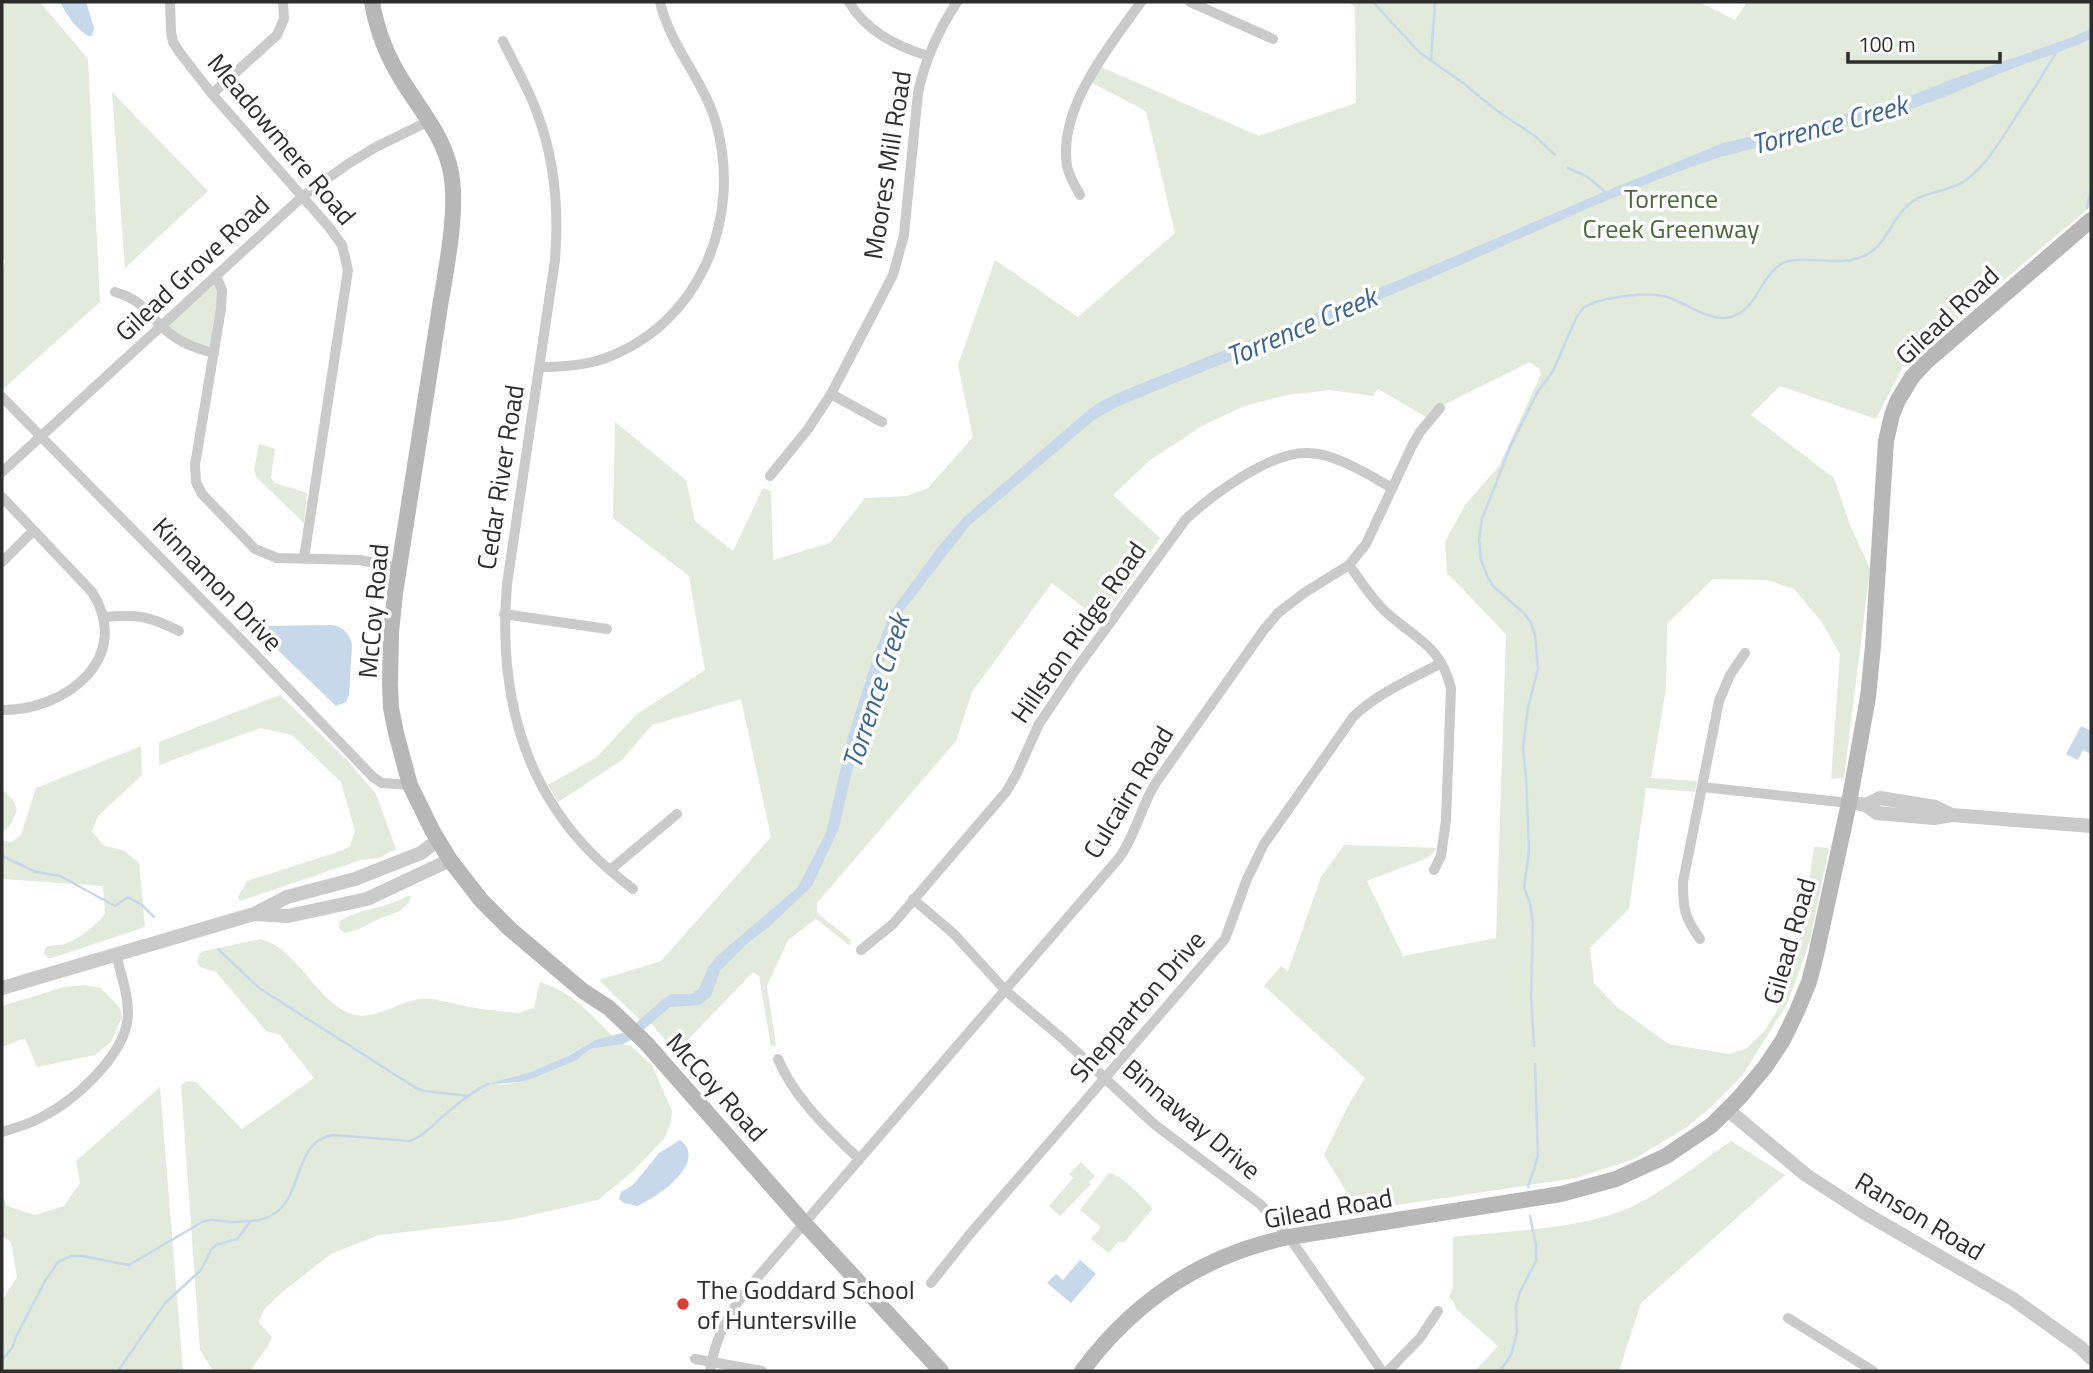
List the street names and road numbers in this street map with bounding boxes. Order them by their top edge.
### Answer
street label: Meadowmere Road [198,45,366,233]
street label: Moores Mill Road [853,68,921,262]
street label: Gilead Grove Road [106,186,278,350]
street label: Gilead Road [1886,257,2008,373]
street label: Cedar River Road [466,382,534,572]
street label: Kinnamon Drive [144,508,292,660]
street label: Hillston Ridge Road [1001,533,1155,731]
street label: McCoy Road [348,542,398,680]
street label: Culcairn Road [1073,718,1183,866]
street label: Gilead Road [1752,873,1826,1009]
street label: Shepparton Drive [1060,922,1214,1090]
street label: McCoy Road [657,1024,777,1150]
street label: Binnaway Drive [1114,1049,1270,1189]
street label: Ranson Road [1848,1162,1992,1270]
street label: Gilead Road [1261,1178,1395,1238]

